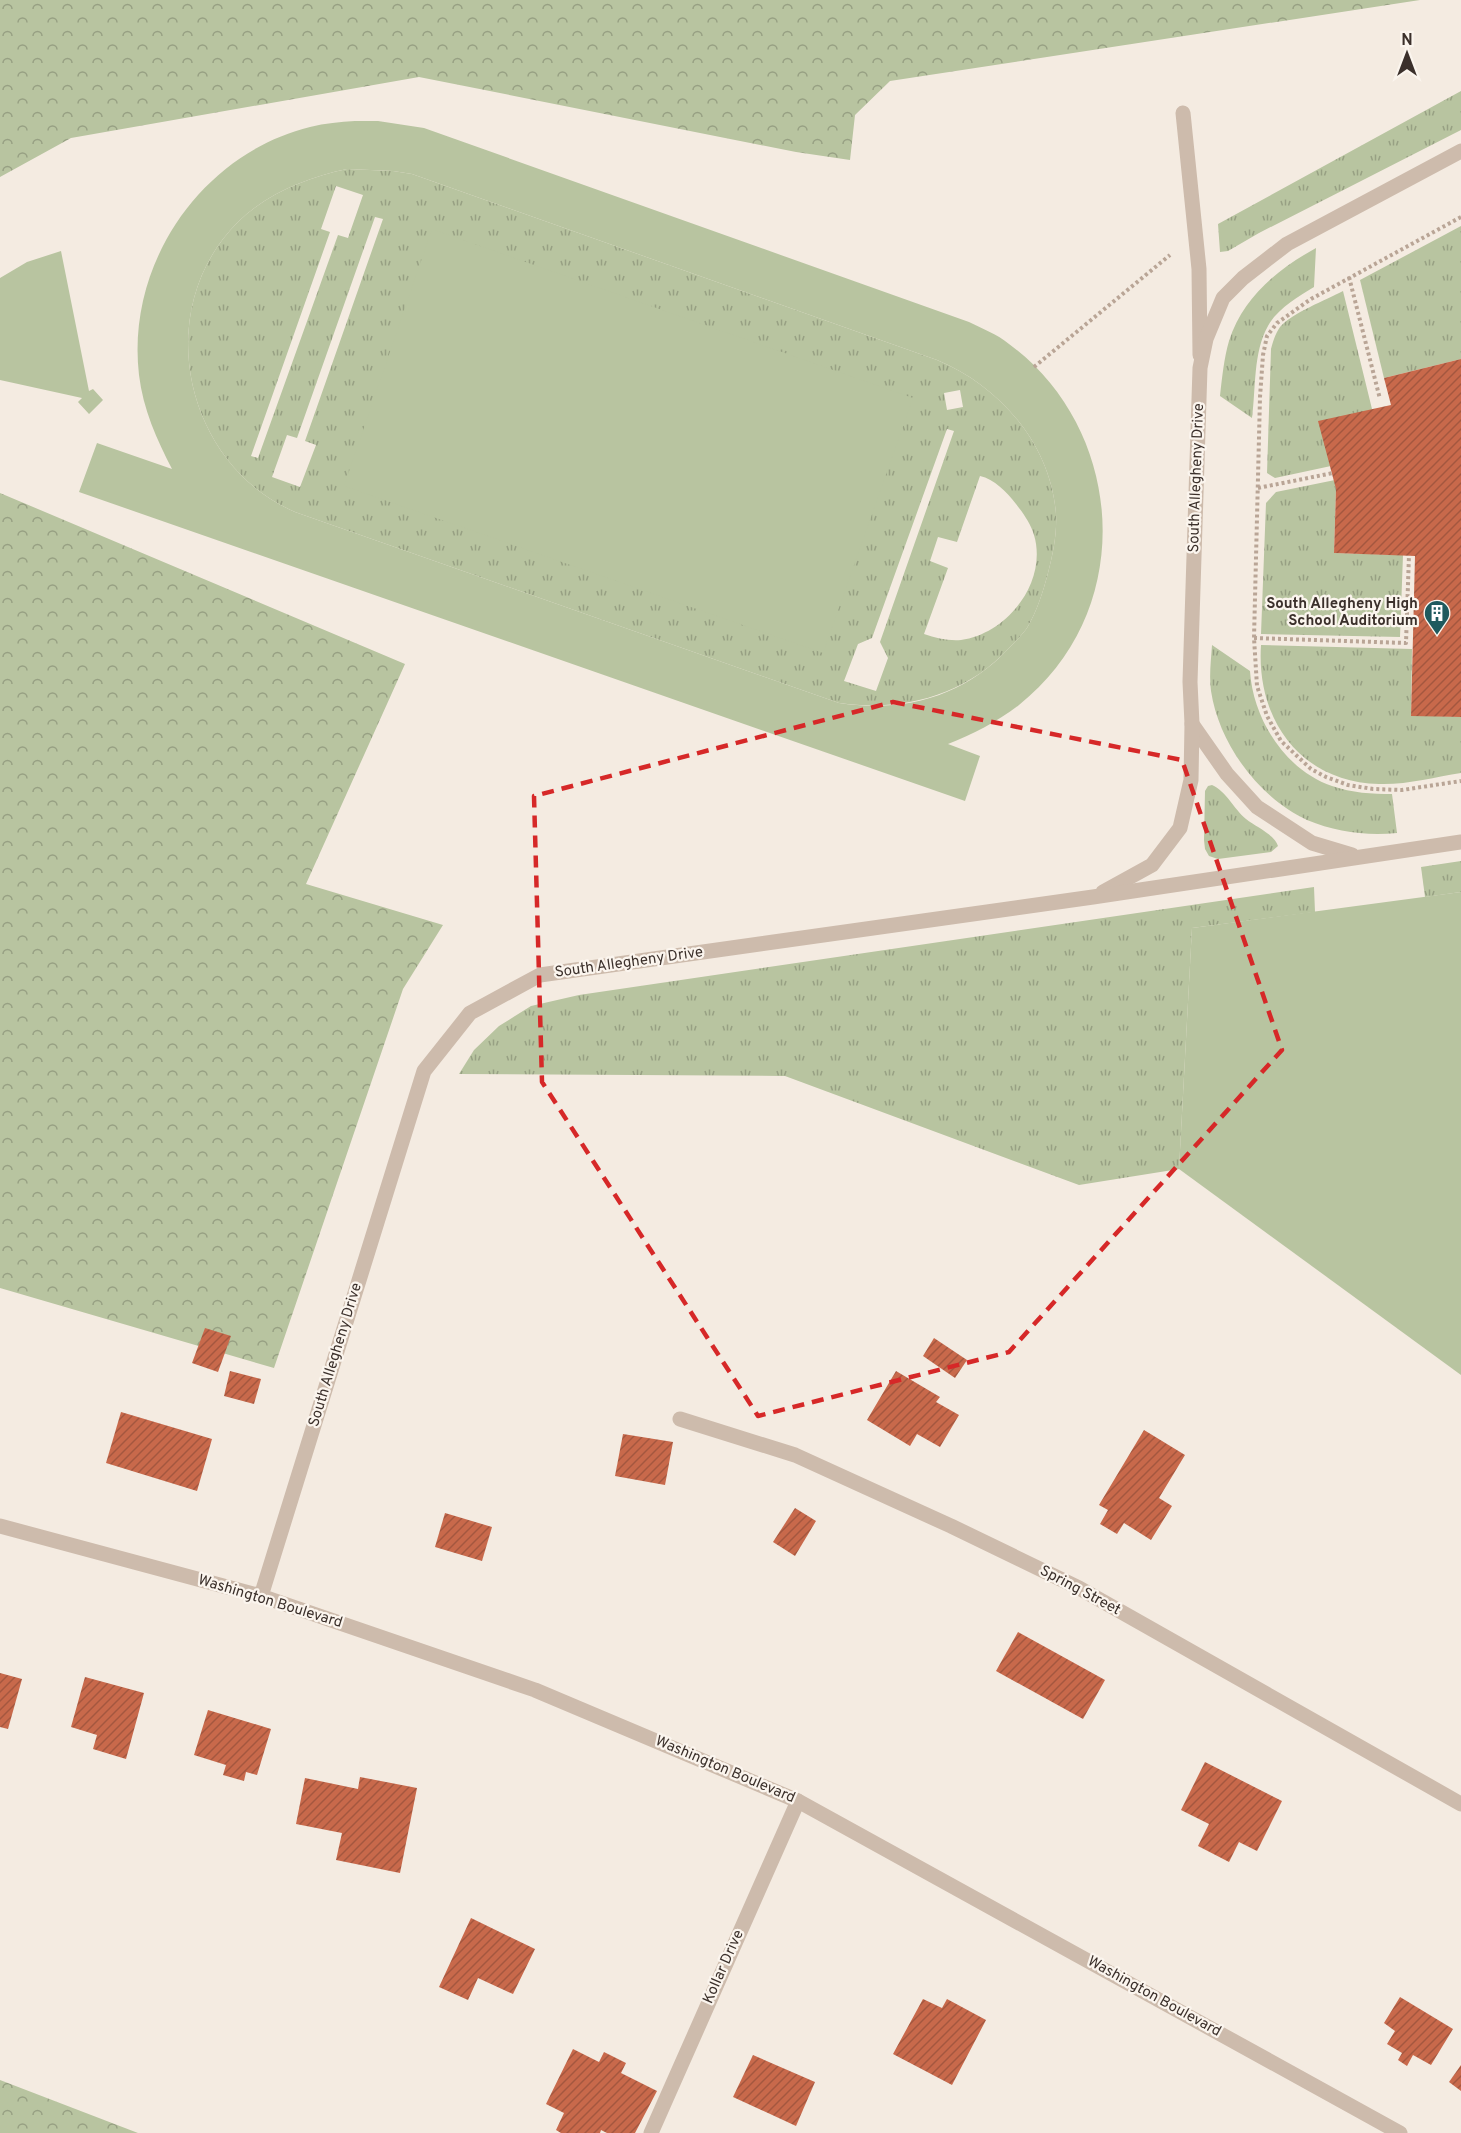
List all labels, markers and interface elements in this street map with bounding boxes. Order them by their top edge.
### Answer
north arrow [1377,24,1437,84]
text: N [1401,31,1413,51]
street label: South Allegheny Drive [1185,403,1209,553]
place label: South Allegheny High School Auditorium [1266,595,1418,631]
building icon: South Allegheny High School Auditorium [1422,598,1452,636]
street label: South Allegheny Drive [554,943,704,983]
street label: South Allegheny Drive [305,1281,367,1429]
street label: Spring Street [1036,1562,1124,1620]
street label: Washington Boulevard [195,1571,345,1633]
street label: Washington Boulevard [652,1732,798,1808]
street label: Kollar Drive [699,1927,749,2007]
street label: Washington Boulevard [1084,1952,1224,2042]

